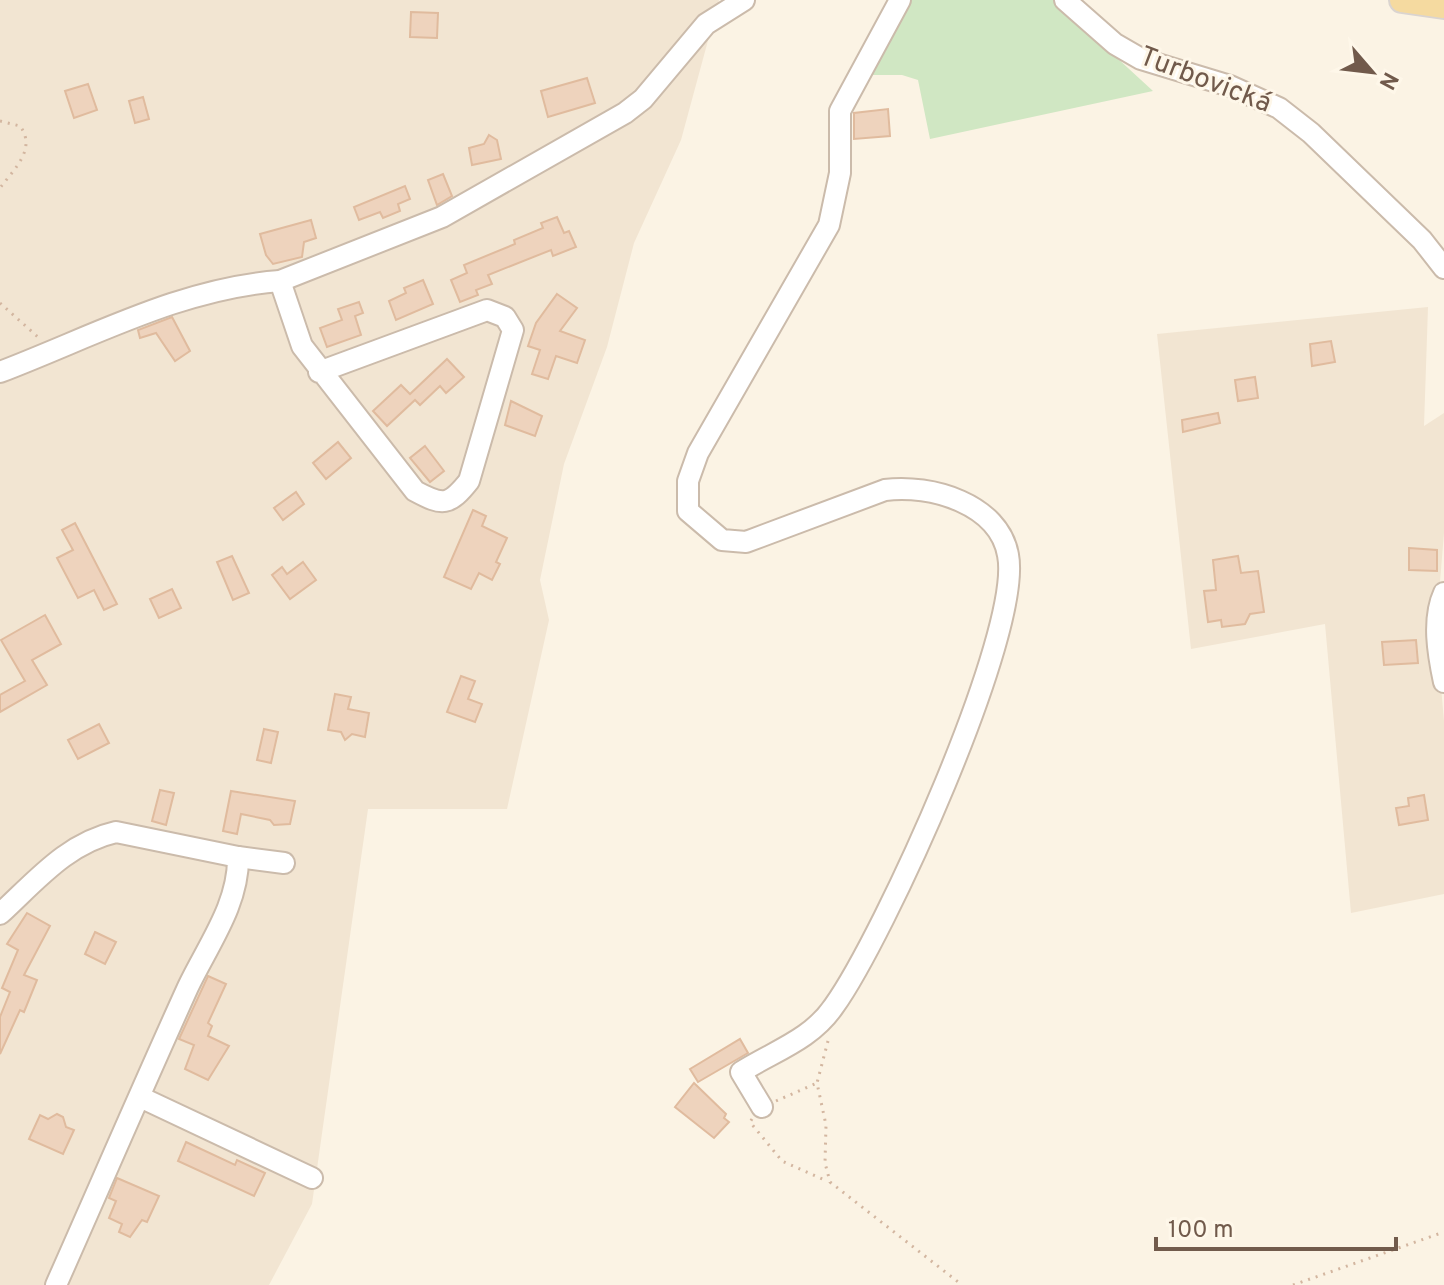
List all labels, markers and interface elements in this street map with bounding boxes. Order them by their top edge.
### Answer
north arrow [1332,32,1412,112]
street label: Turbovická [1134,39,1276,123]
text: N [1372,67,1403,94]
scale bar [1156,1201,1396,1251]
text: 100 m [1168,1216,1234,1246]

